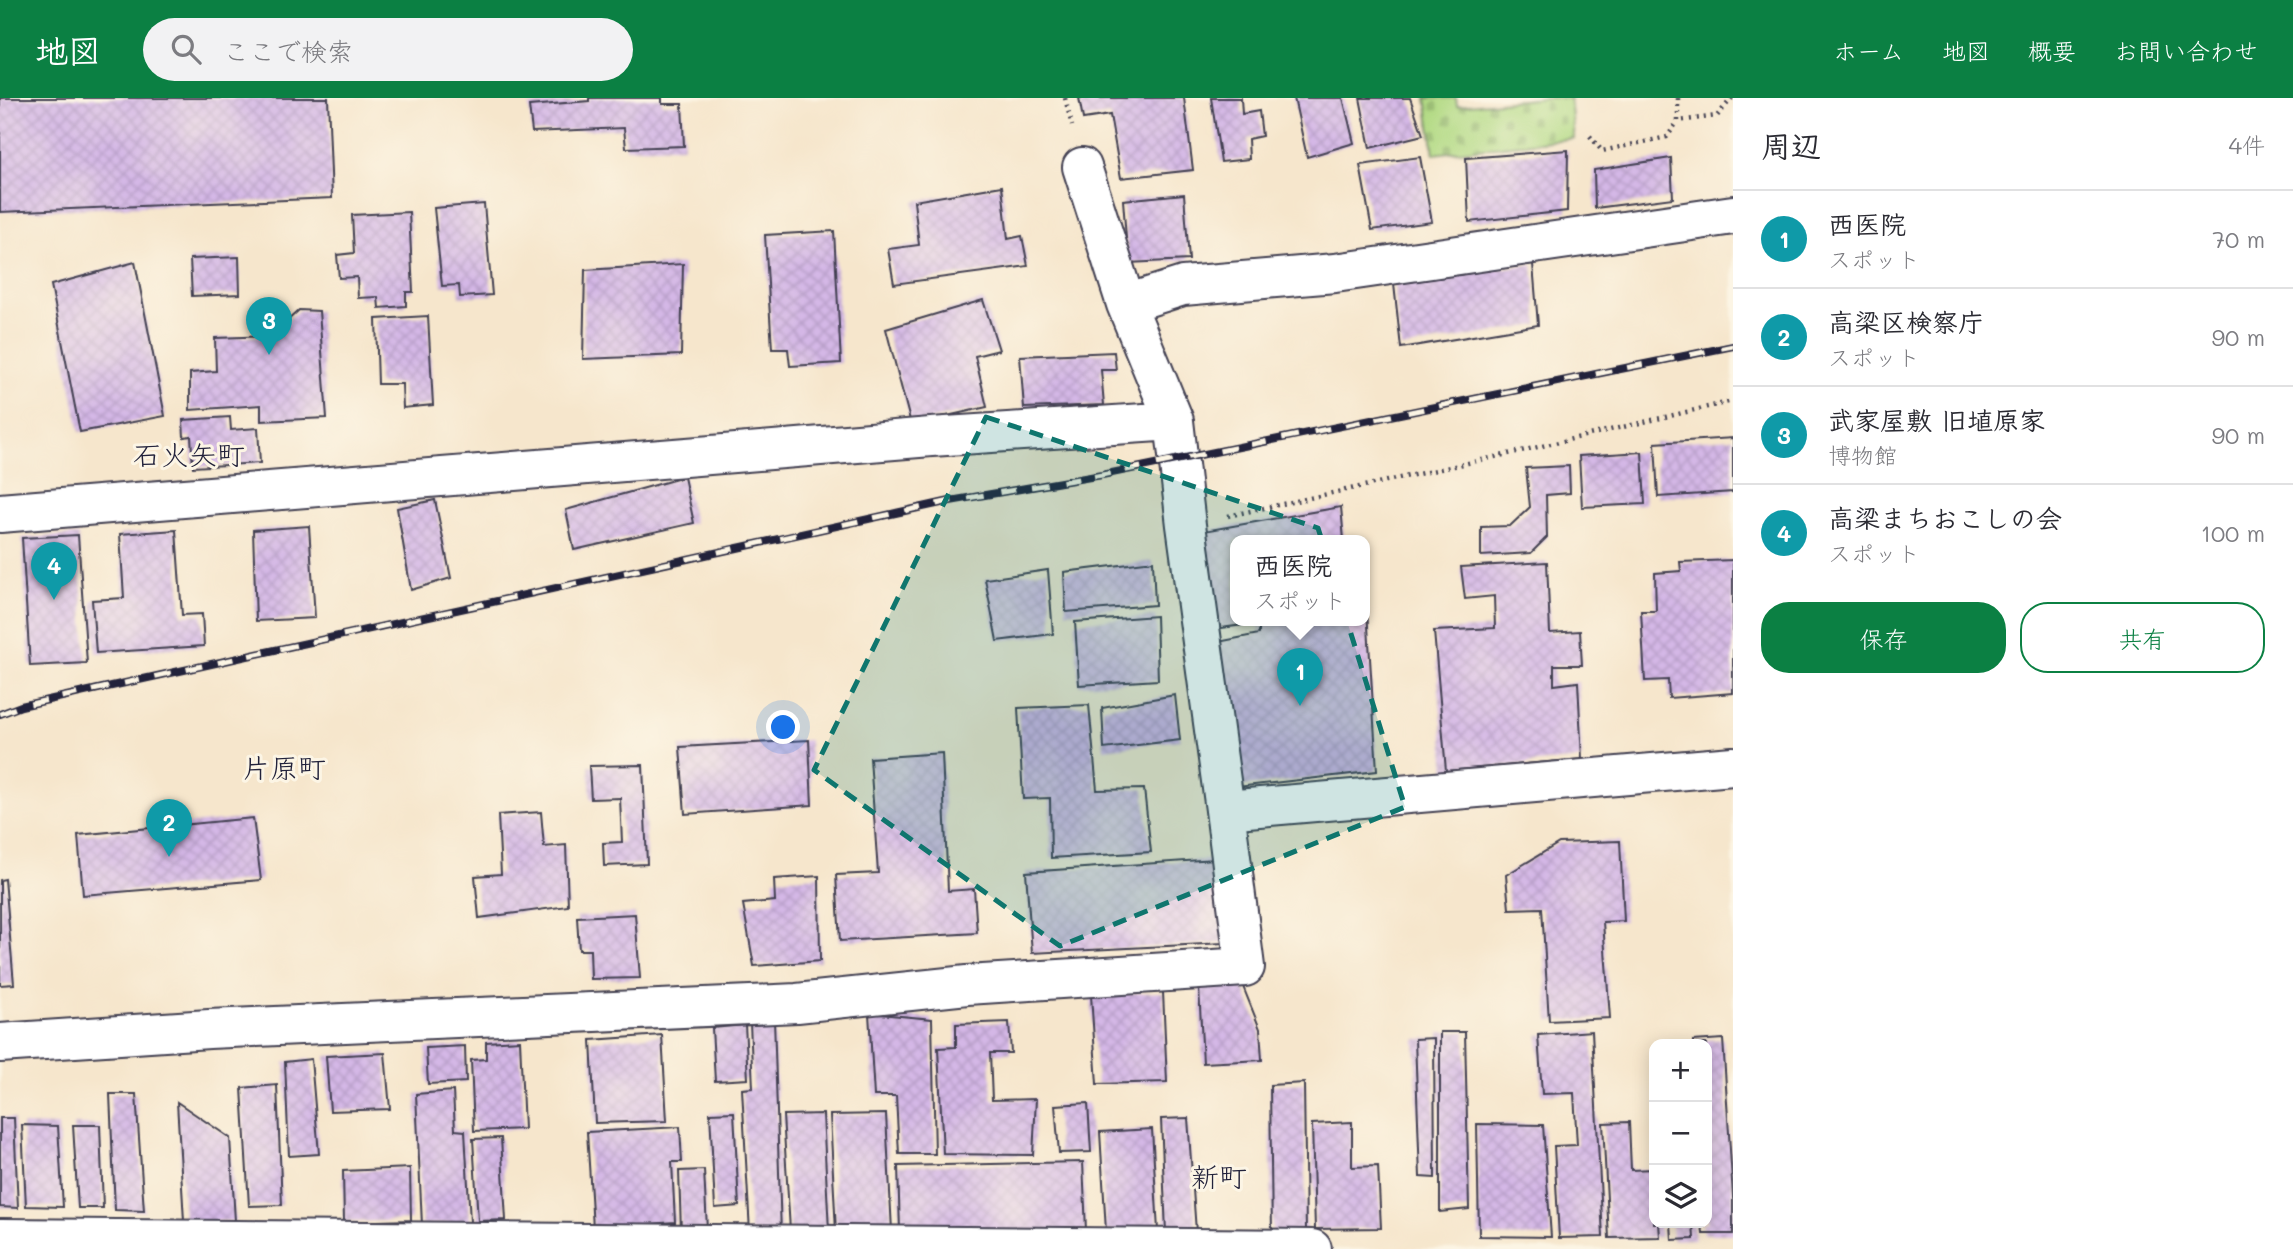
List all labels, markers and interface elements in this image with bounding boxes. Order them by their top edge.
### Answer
search box [143,18,633,81]
text: 地図 [35,28,101,71]
icon: search [167,30,205,68]
text: ここで検索 [223,34,353,68]
text: ホーム [1833,35,1904,66]
text: 地図 [1942,35,1990,66]
text: 概要 [2028,35,2076,66]
text: お問い合わせ [2114,35,2258,66]
text: 周辺 [1761,125,1821,165]
text: 4件 [2228,130,2265,160]
text: 西医院 [1828,207,1906,241]
text: 1 [1779,224,1789,254]
text: 70 m [2212,224,2265,254]
text: スポット [1828,244,1920,274]
pin: 3 [246,297,292,355]
text: 高梁区検察庁 [1828,305,1984,339]
text: 2 [1778,322,1790,352]
text: 90 m [2212,322,2265,352]
text: スポット [1828,342,1920,372]
text: 武家屋敷 旧埴原家 [1828,403,2045,437]
text: 3 [1777,420,1791,450]
text: 90 m [2212,420,2265,450]
district label: 石火矢町 [133,436,245,472]
text: 博物館 [1828,440,1897,470]
text: 高梁まちおこしの会 [1828,501,2062,535]
text: 4 [1777,518,1791,548]
text: 100 m [2201,518,2265,548]
popup [1230,535,1370,626]
text: スポット [1828,538,1920,568]
pin: 4 [31,542,77,600]
text: 西医院 [1254,548,1332,582]
text: スポット [1254,585,1346,615]
button: 保存 [1761,602,2006,673]
button: 共有 [2020,602,2265,673]
pin: 1 [1277,648,1323,706]
your location [766,710,800,744]
district label: 片原町 [242,749,326,785]
pin: 2 [146,799,192,857]
map controls [1649,1039,1712,1228]
button: + [1649,1039,1712,1102]
button: − [1649,1102,1712,1165]
district label: 新町 [1191,1158,1247,1194]
button: layers [1649,1165,1712,1228]

